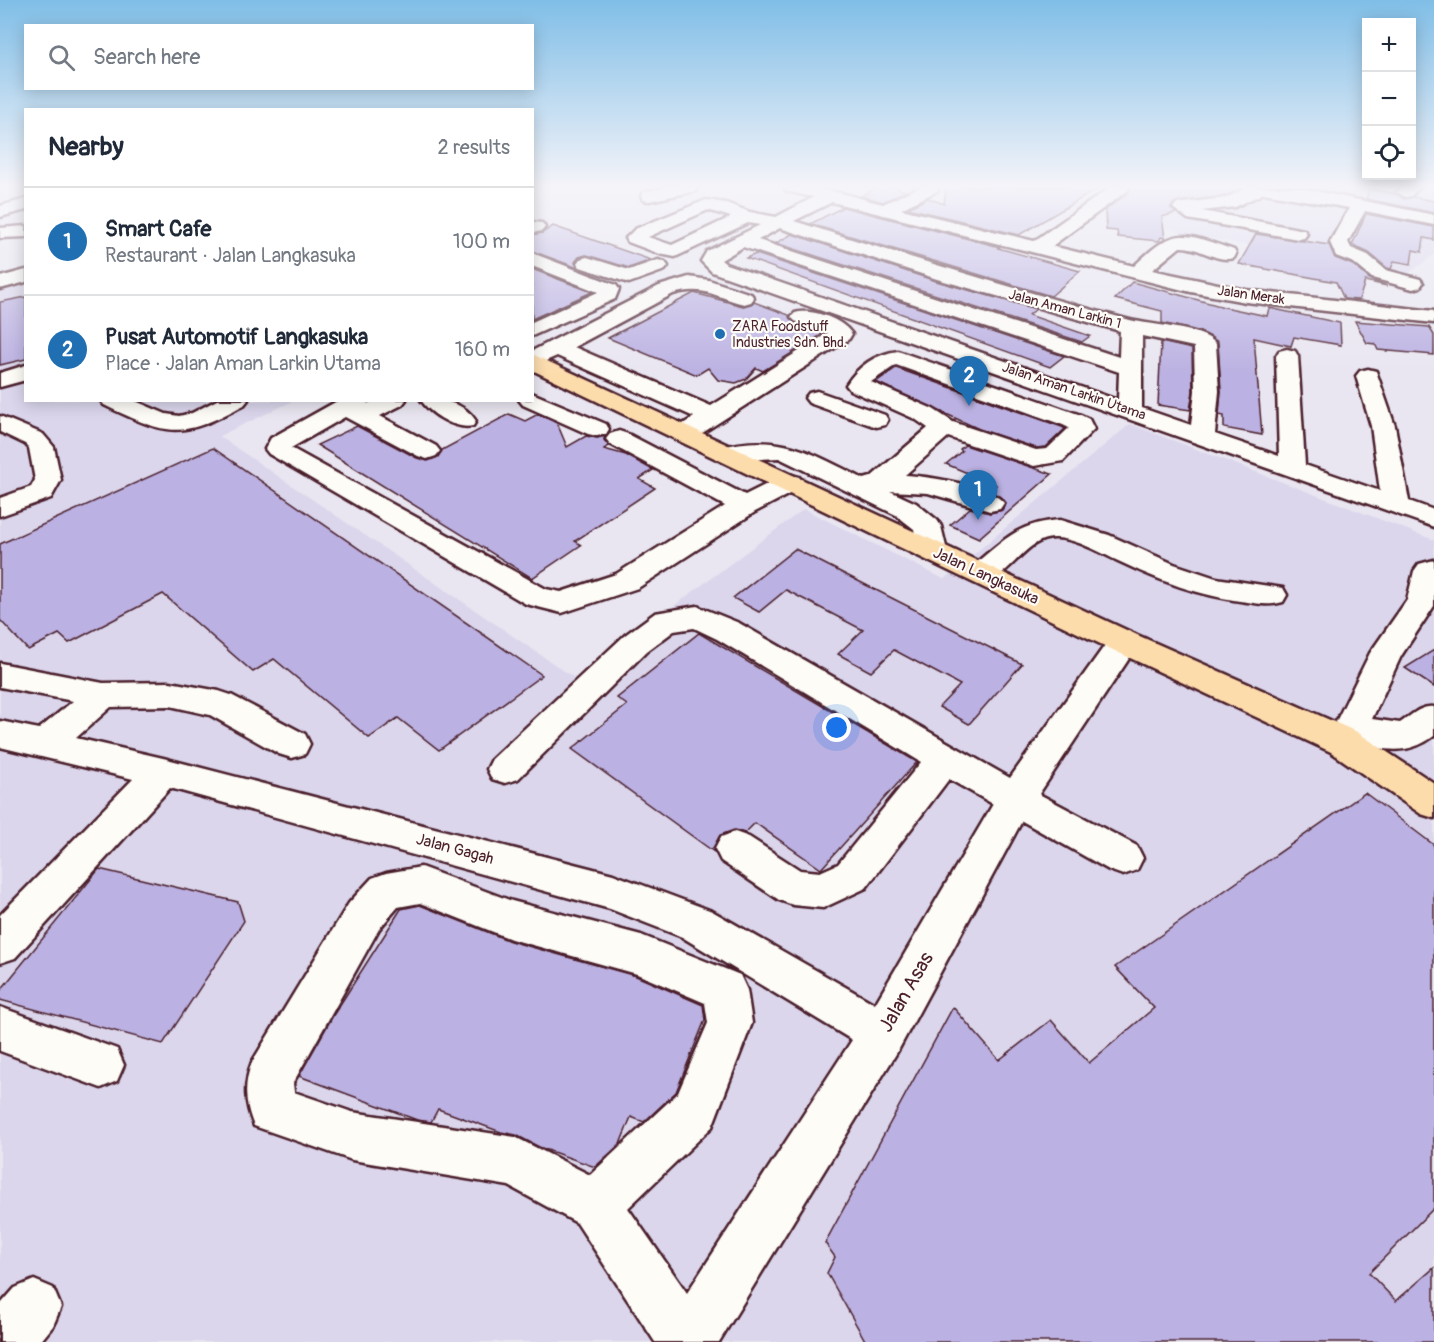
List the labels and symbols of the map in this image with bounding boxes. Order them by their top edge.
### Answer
street label: Jalan Merak [1216,282,1286,308]
street label: Jalan Aman Larkin 1 [1007,286,1123,332]
place label: ZARA Foodstuff Industries Sdn. Bhd. [732,318,847,351]
marker: ZARA Foodstuff Industries Sdn. Bhd. [713,327,727,341]
pin: 2 [950,356,988,406]
street label: Jalan Aman Larkin Utama [1000,358,1148,424]
pin: 1 [958,470,998,520]
street label: Jalan Langkasuka [930,543,1042,609]
your location [822,713,851,742]
street label: Jalan Gagah [414,829,496,869]
street label: Jalan Asas [873,948,939,1036]

